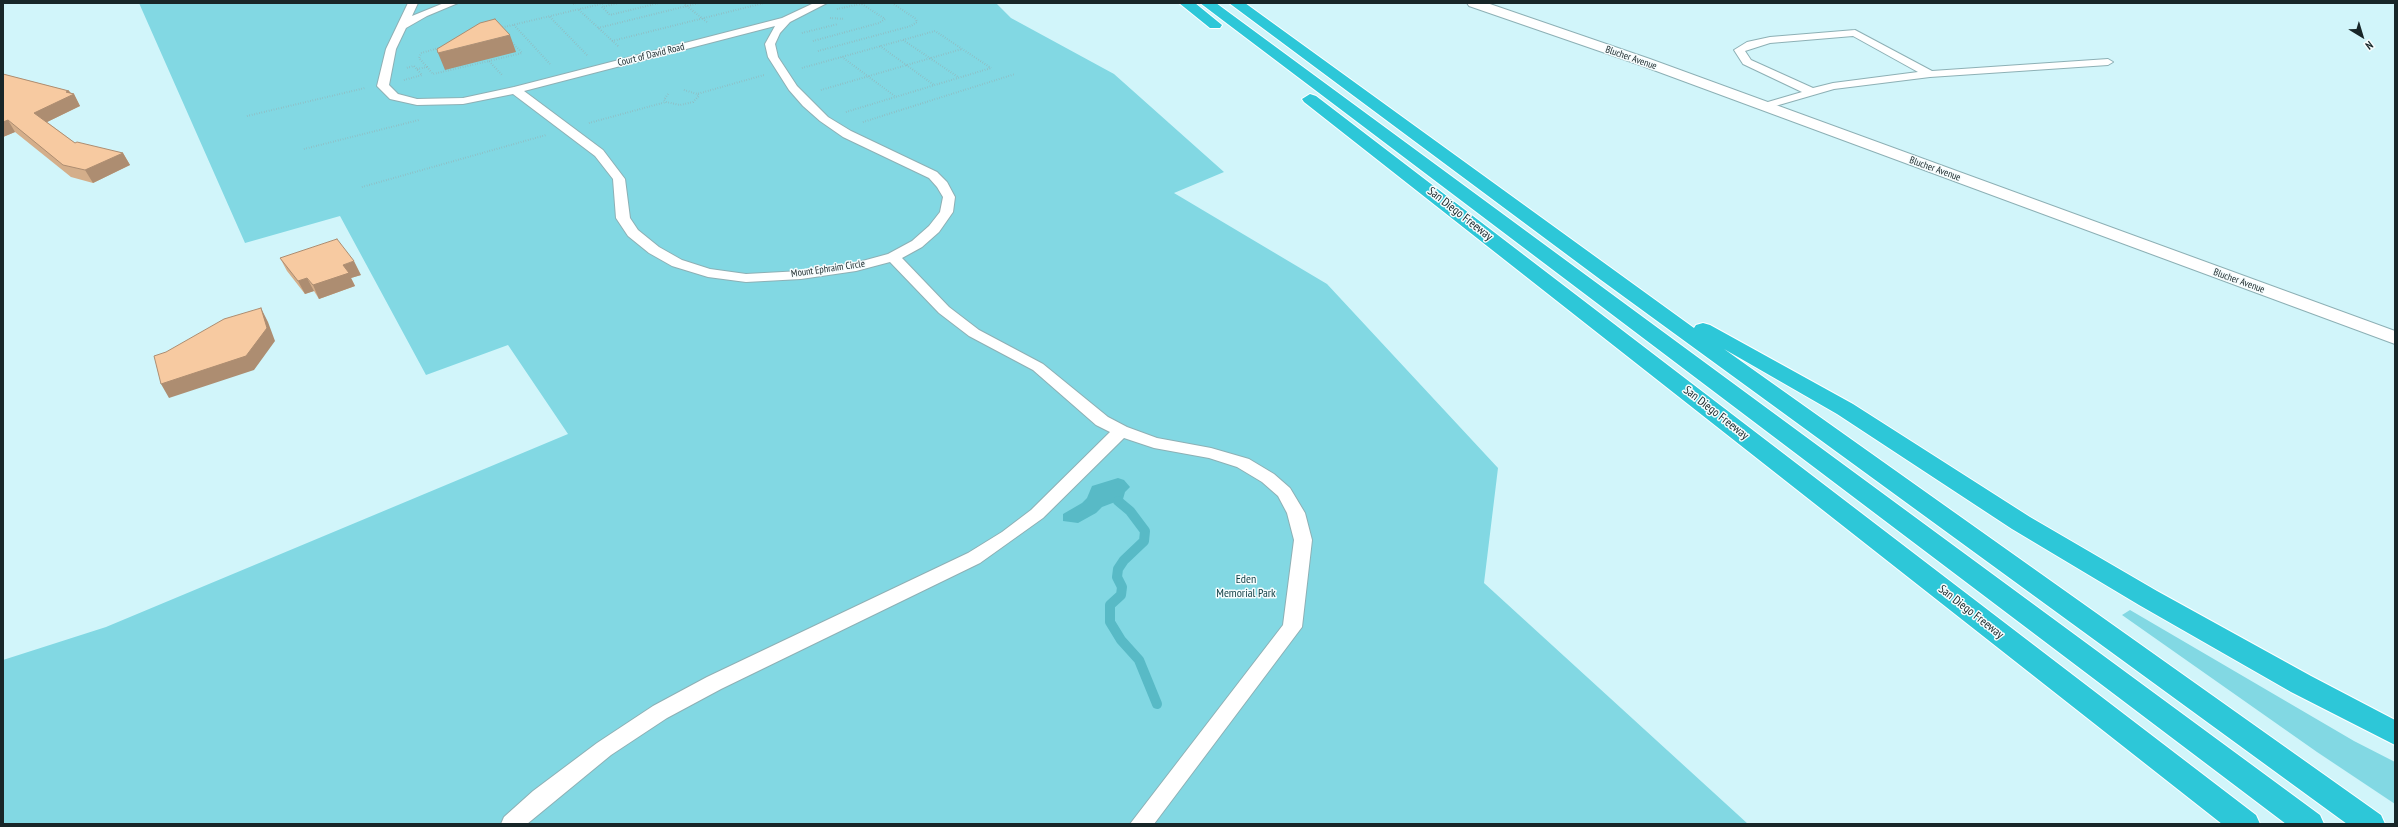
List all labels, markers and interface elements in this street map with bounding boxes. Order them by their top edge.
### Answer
north arrow [2342,16,2382,56]
text: N [2363,38,2376,53]
street label: Court of David Road [616,41,686,69]
street label: Blucher Avenue [1604,44,1658,72]
street label: Blucher Avenue [1908,154,1962,184]
street label: San Diego Freeway [1425,184,1495,244]
street label: Mount Ephraim Circle [790,258,866,280]
street label: Blucher Avenue [2212,266,2266,296]
street label: San Diego Freeway [1681,383,1751,443]
park label: Eden Memorial Park [1216,573,1276,601]
street label: San Diego Freeway [1936,582,2006,642]

